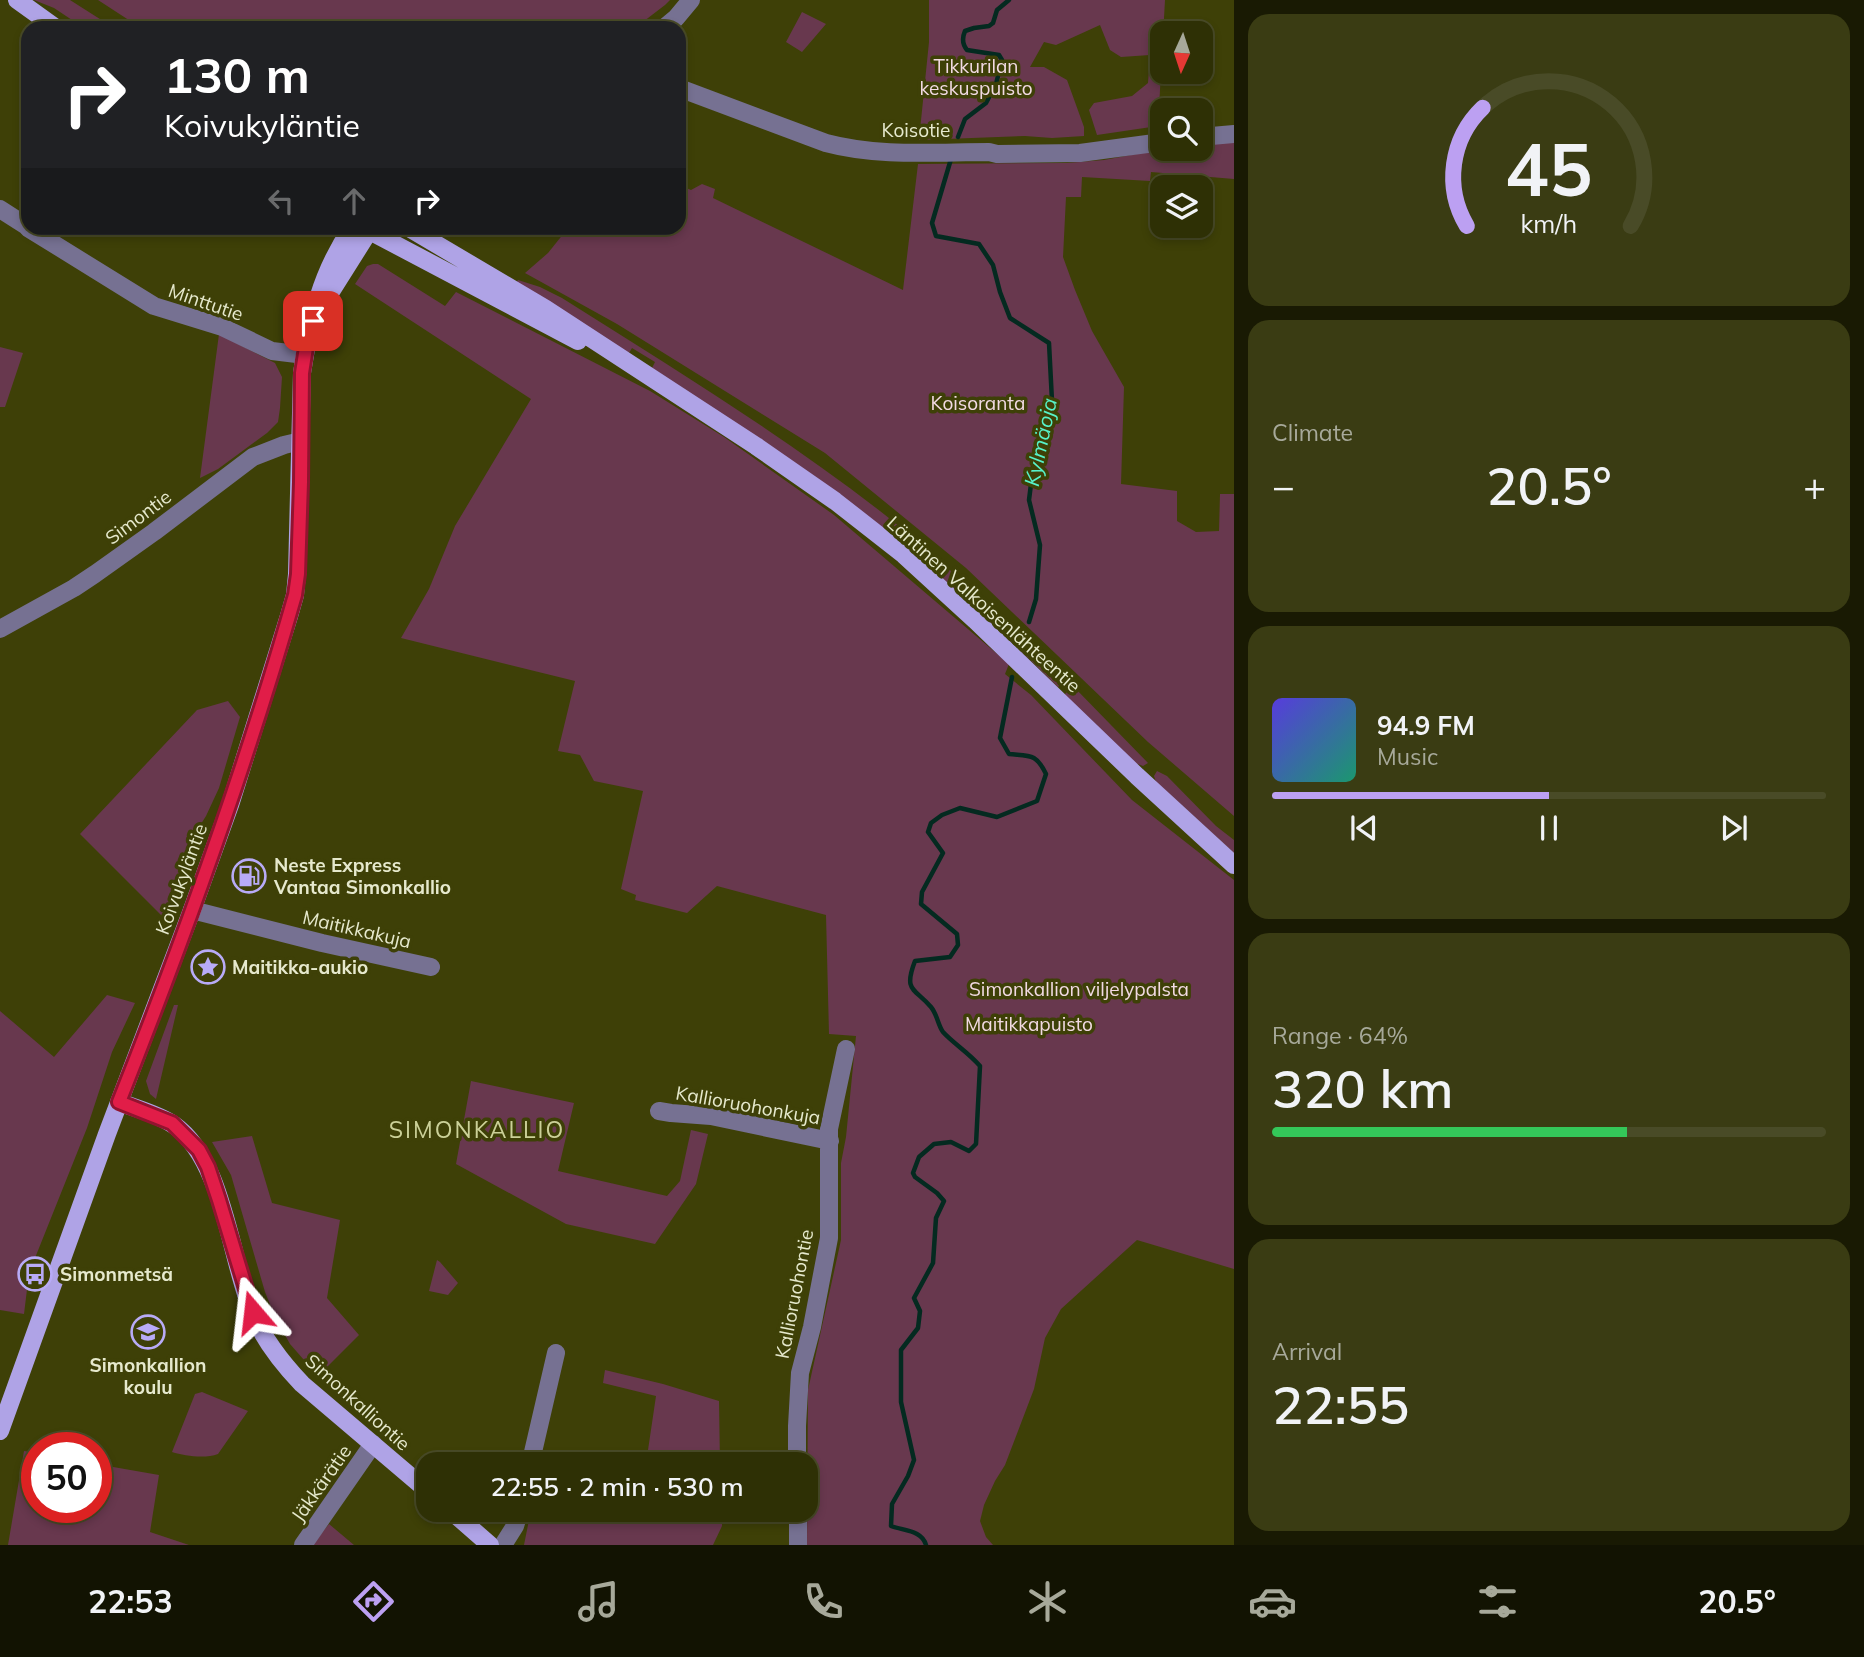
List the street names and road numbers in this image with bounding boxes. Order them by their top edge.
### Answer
street label: Koisotie [882,118,950,142]
street label: Minttutie [165,278,247,326]
street label: Simontie [100,484,176,550]
street label: Läntinen Valkoisenlähteentie [882,511,1086,697]
street label: Koivukyläntie [150,820,212,938]
street label: Maitikkakuja [300,905,414,953]
street label: Kallioruohonkuja [674,1080,822,1130]
street label: Kallioruohontie [770,1227,818,1361]
street label: Simonkalliontie [300,1349,416,1455]
street label: Jäkkärätie [286,1440,356,1526]

